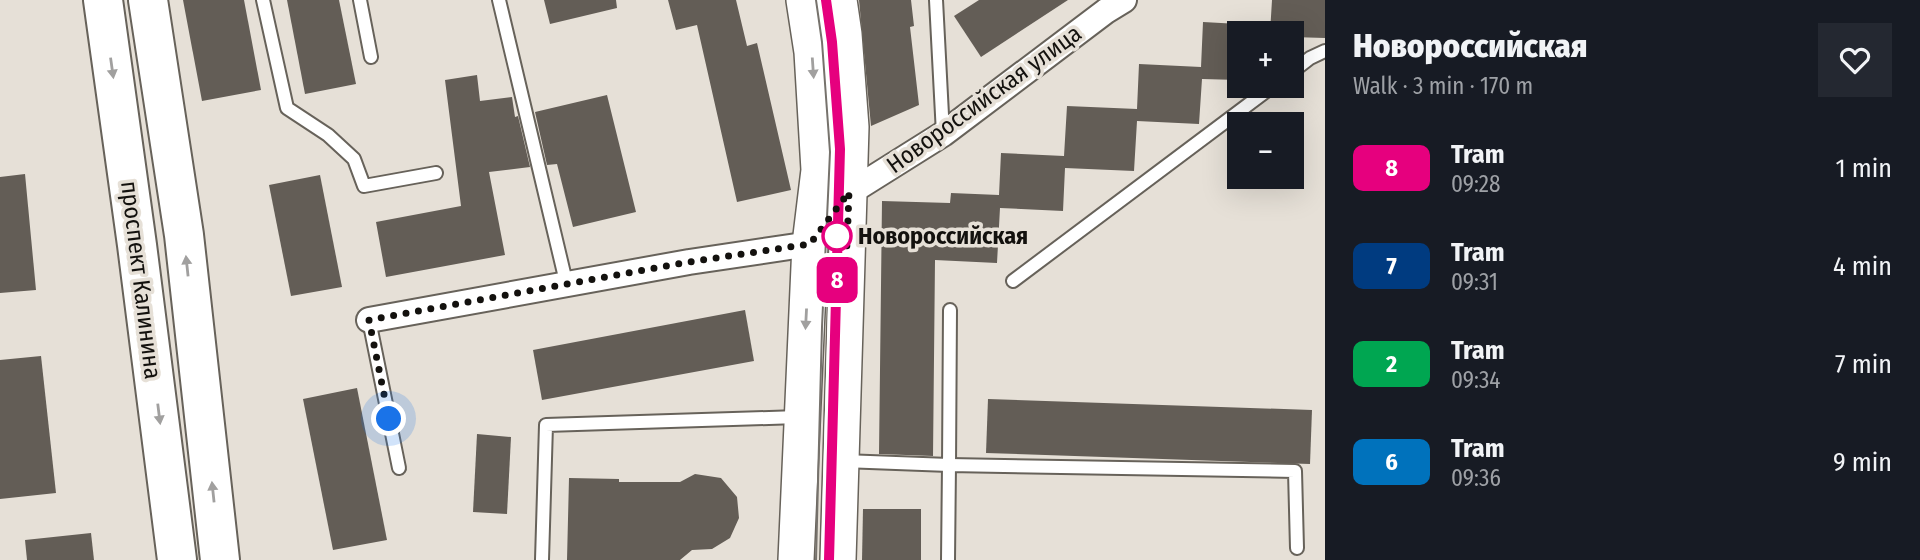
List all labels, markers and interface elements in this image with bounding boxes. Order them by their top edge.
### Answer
street label: Новороссийская улица [881,19,1087,179]
map controls [1227,21,1304,189]
button: + [1227,21,1304,98]
button: heart [1818,23,1892,97]
text: Новороссийская [1353,26,1588,66]
one-way arrow [107,57,118,79]
one-way arrow [807,57,818,79]
text: Walk · 3 min · 170 m [1353,72,1533,100]
button: − [1227,112,1304,189]
text: Tram [1451,139,1504,170]
text: 1 min [1836,153,1892,184]
text: 8 [1385,154,1398,182]
text: 09:28 [1451,170,1501,198]
street label: проспект Калинина [115,179,167,381]
marker: Новороссийская [822,221,852,251]
place label: Новороссийская [858,222,1028,250]
text: Tram [1451,237,1504,268]
text: 4 min [1833,251,1892,282]
text: 7 [1386,252,1397,280]
one-way arrow [182,255,193,277]
line badge: 8 [814,257,860,303]
text: 8 [831,266,843,294]
text: 09:31 [1451,268,1498,296]
one-way arrow [800,308,811,330]
text: Tram [1451,335,1504,366]
text: 7 min [1835,349,1892,380]
text: 2 [1386,350,1397,378]
text: 09:34 [1451,366,1500,394]
your location [371,401,406,436]
one-way arrow [153,404,164,426]
text: Tram [1451,433,1504,464]
text: 9 min [1833,447,1892,478]
text: 6 [1385,448,1398,476]
text: 09:36 [1451,464,1501,492]
one-way arrow [207,481,218,503]

